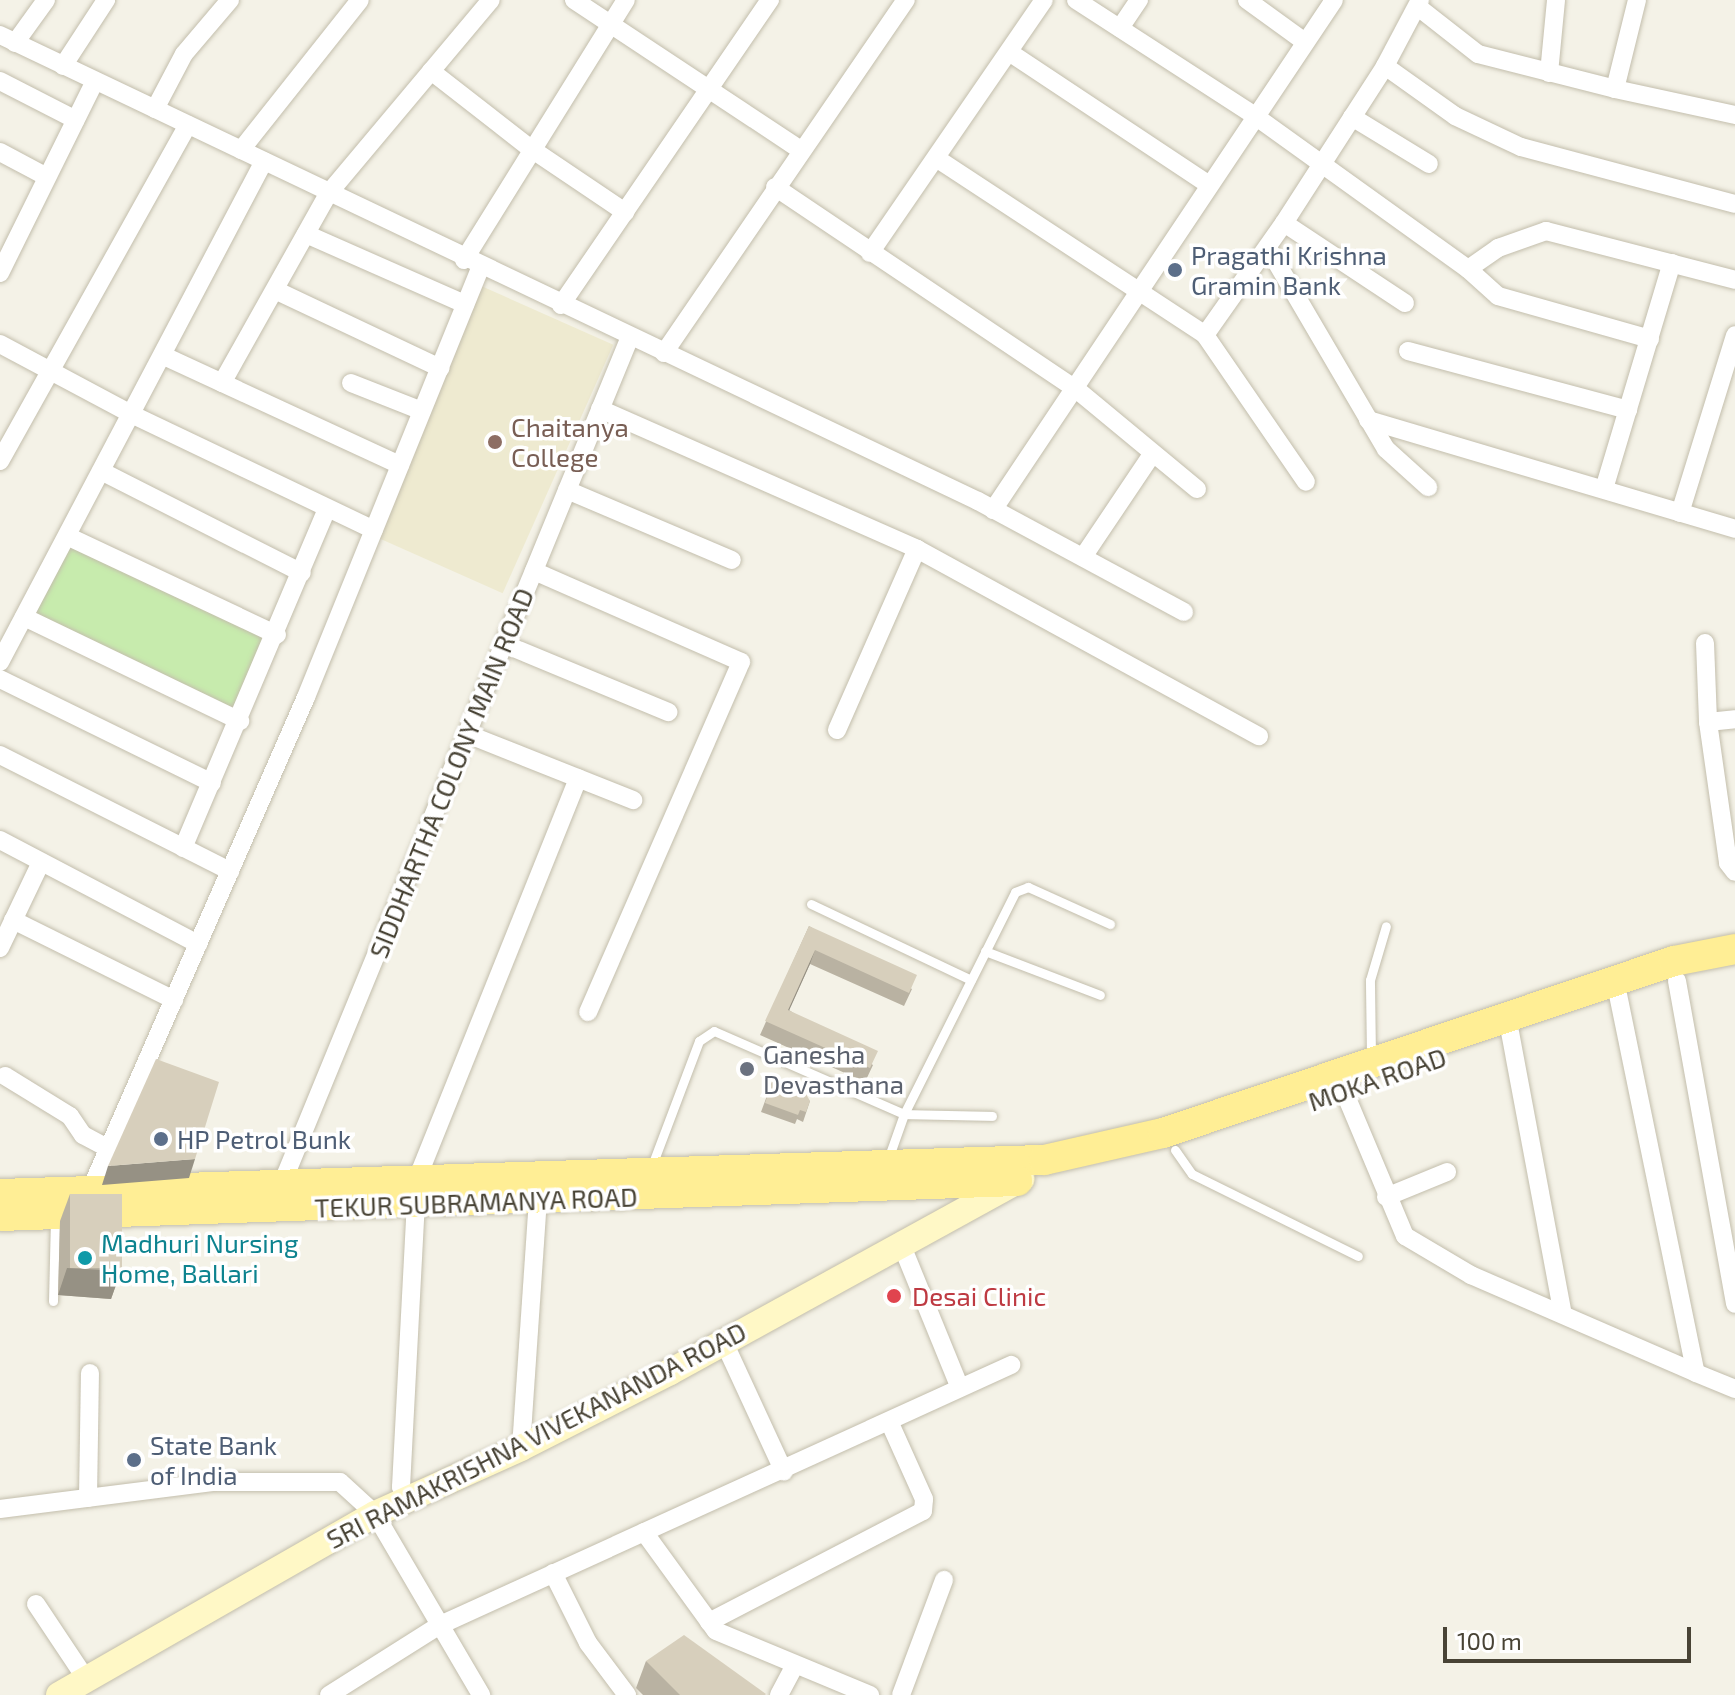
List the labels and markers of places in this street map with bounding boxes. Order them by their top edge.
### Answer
place label: Pragathi Krishna Gramin Bank [1191,239,1387,300]
marker: Pragathi Krishna Gramin Bank [1166,261,1184,279]
place label: Chaitanya College [511,411,629,472]
marker: Chaitanya College [486,433,504,451]
place label: Ganesha Devasthana [763,1038,904,1100]
marker: Ganesha Devasthana [738,1060,756,1078]
place label: HP Petrol Bunk [177,1123,352,1155]
marker: HP Petrol Bunk [152,1130,170,1148]
place label: Madhuri Nursing Home, Ballari [101,1227,298,1288]
marker: Madhuri Nursing Home, Ballari [76,1249,94,1267]
place label: Desai Clinic [912,1280,1046,1312]
marker: Desai Clinic [883,1285,905,1307]
place label: State Bank of India [150,1429,277,1490]
marker: State Bank of India [125,1451,143,1469]

